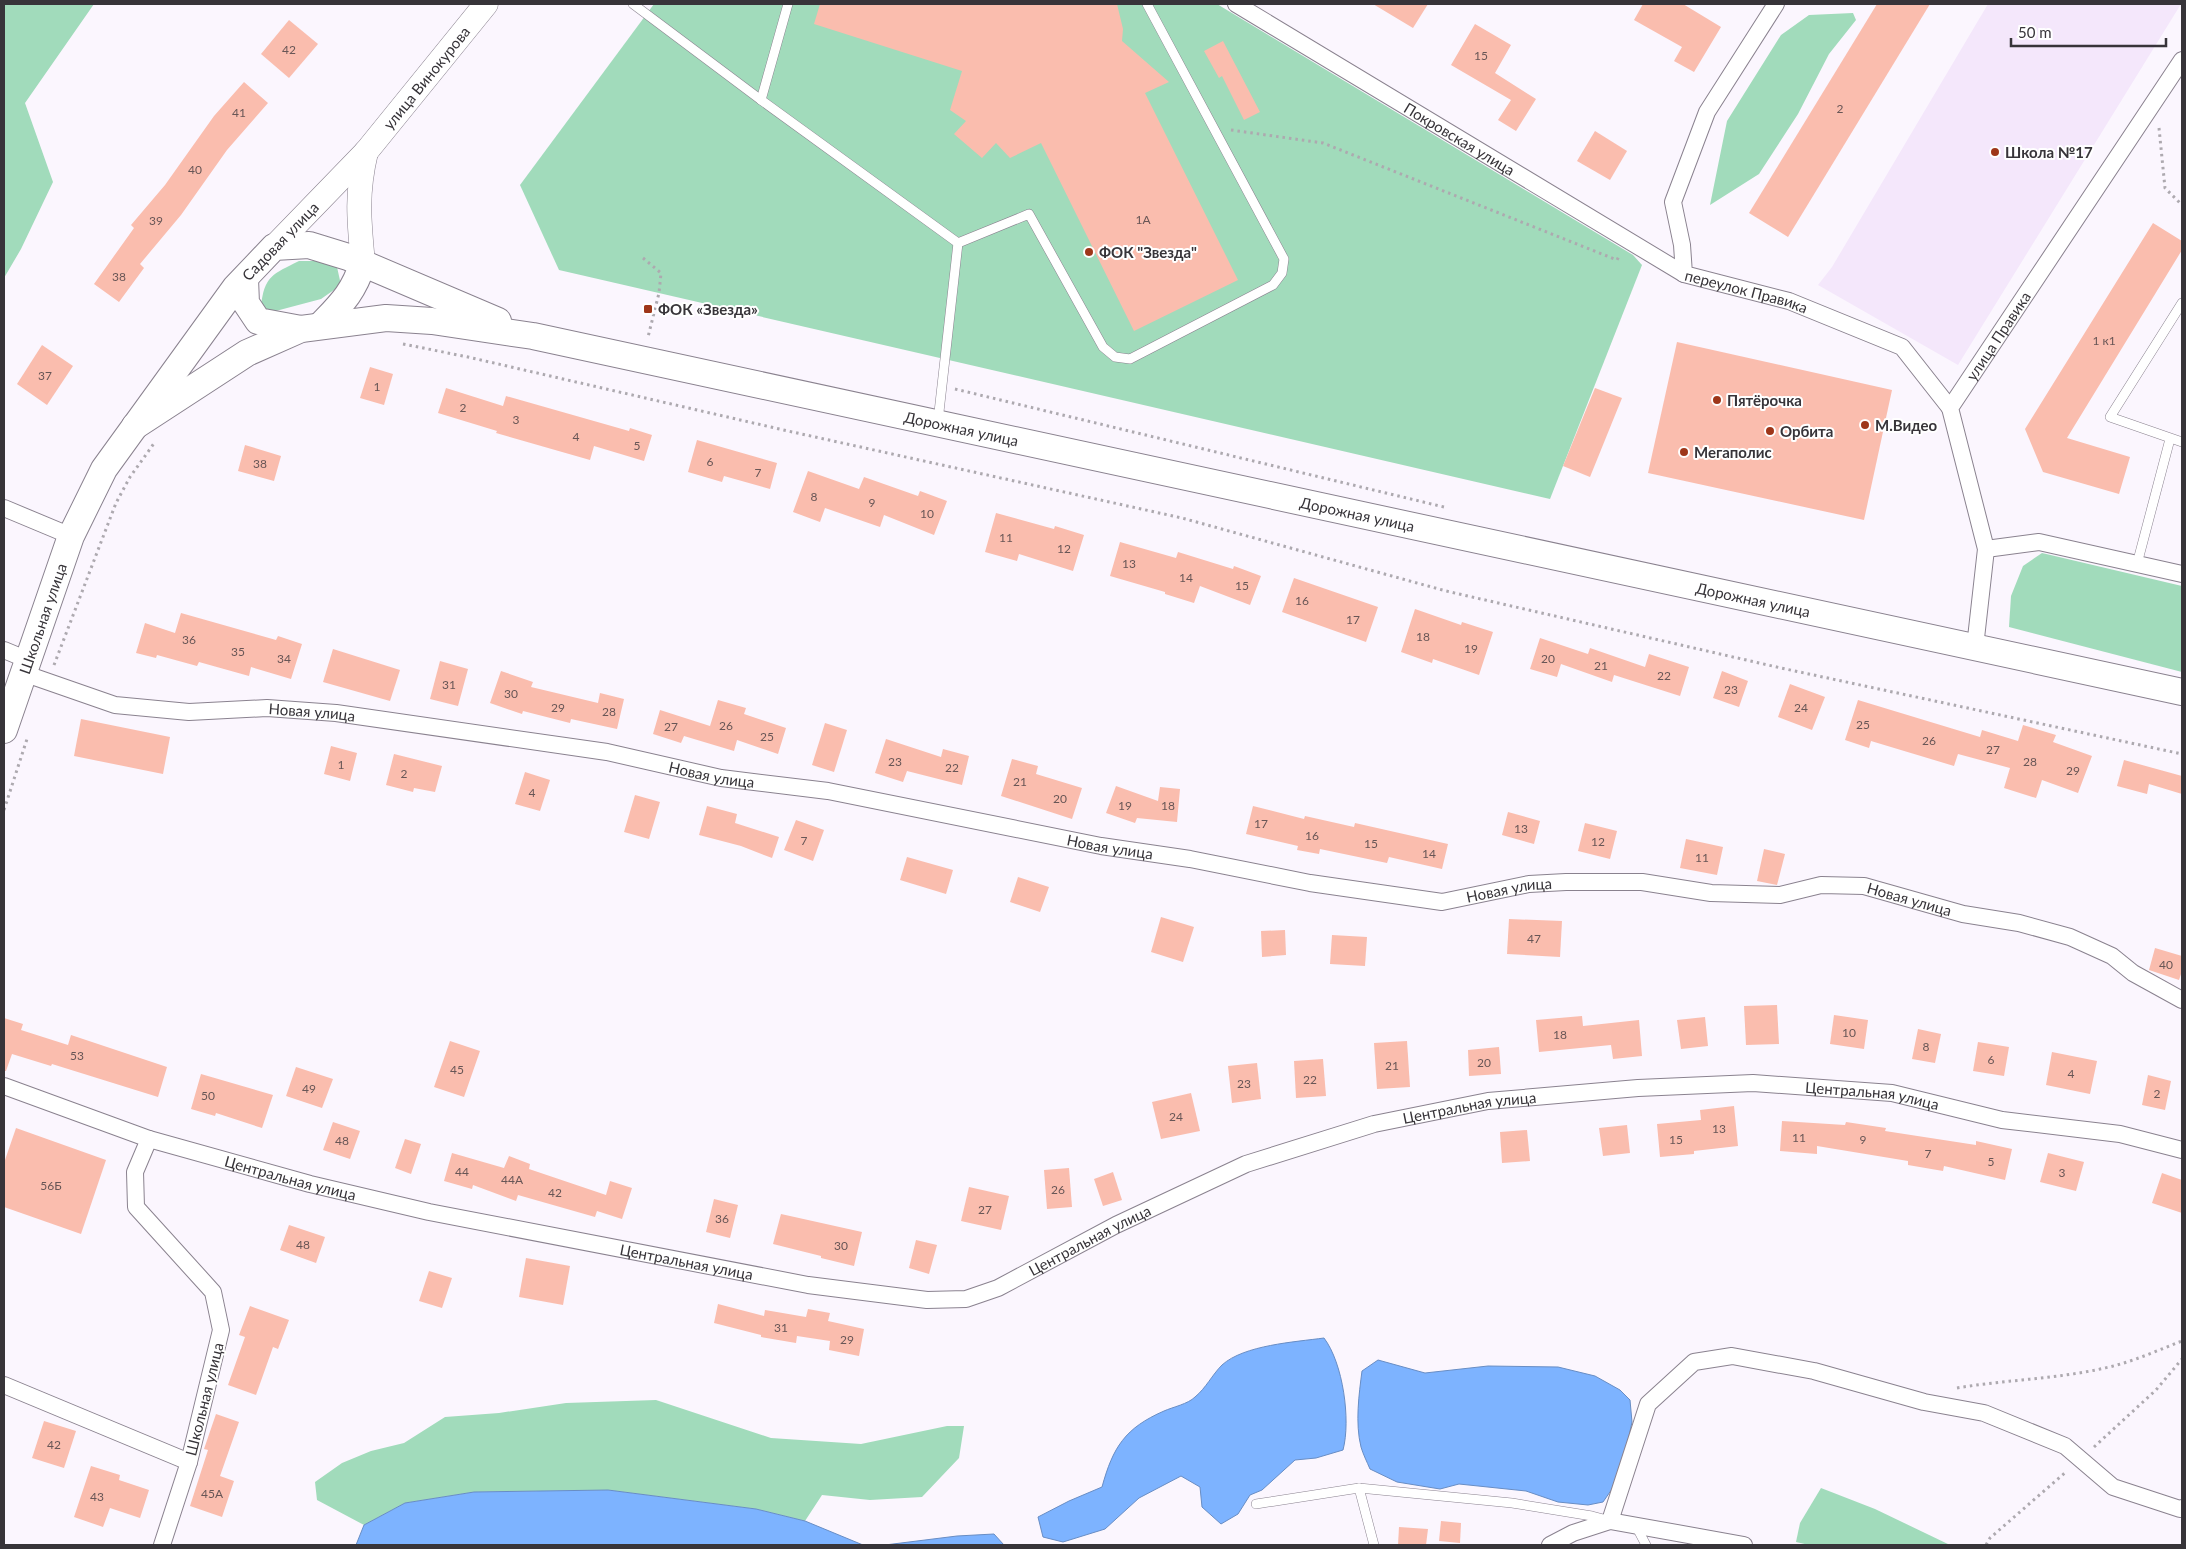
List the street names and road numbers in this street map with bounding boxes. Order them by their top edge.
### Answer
street label: улица Винокурова [379,22,473,133]
street label: Покровская улица [1401,98,1518,179]
street label: Садовая улица [238,198,322,284]
street label: переулок Правика [1683,266,1810,317]
street label: улица Правика [1962,288,2034,384]
street label: Дорожная улица [903,407,1020,450]
street label: Дорожная улица [1298,493,1416,535]
street label: Школьная улица [15,561,70,676]
street label: Дорожная улица [1694,578,1812,621]
street label: Новая улица [268,699,357,725]
street label: Новая улица [667,757,756,791]
street label: Новая улица [1065,830,1154,862]
street label: Новая улица [1465,874,1552,906]
street label: Новая улица [1865,878,1954,919]
street label: Центральная улица [1805,1078,1941,1113]
street label: Центральная улица [1401,1088,1537,1127]
street label: Центральная улица [223,1152,358,1204]
street label: Центральная улица [1025,1201,1154,1279]
street label: Центральная улица [618,1240,755,1283]
street label: Школьная улица [181,1341,227,1457]

